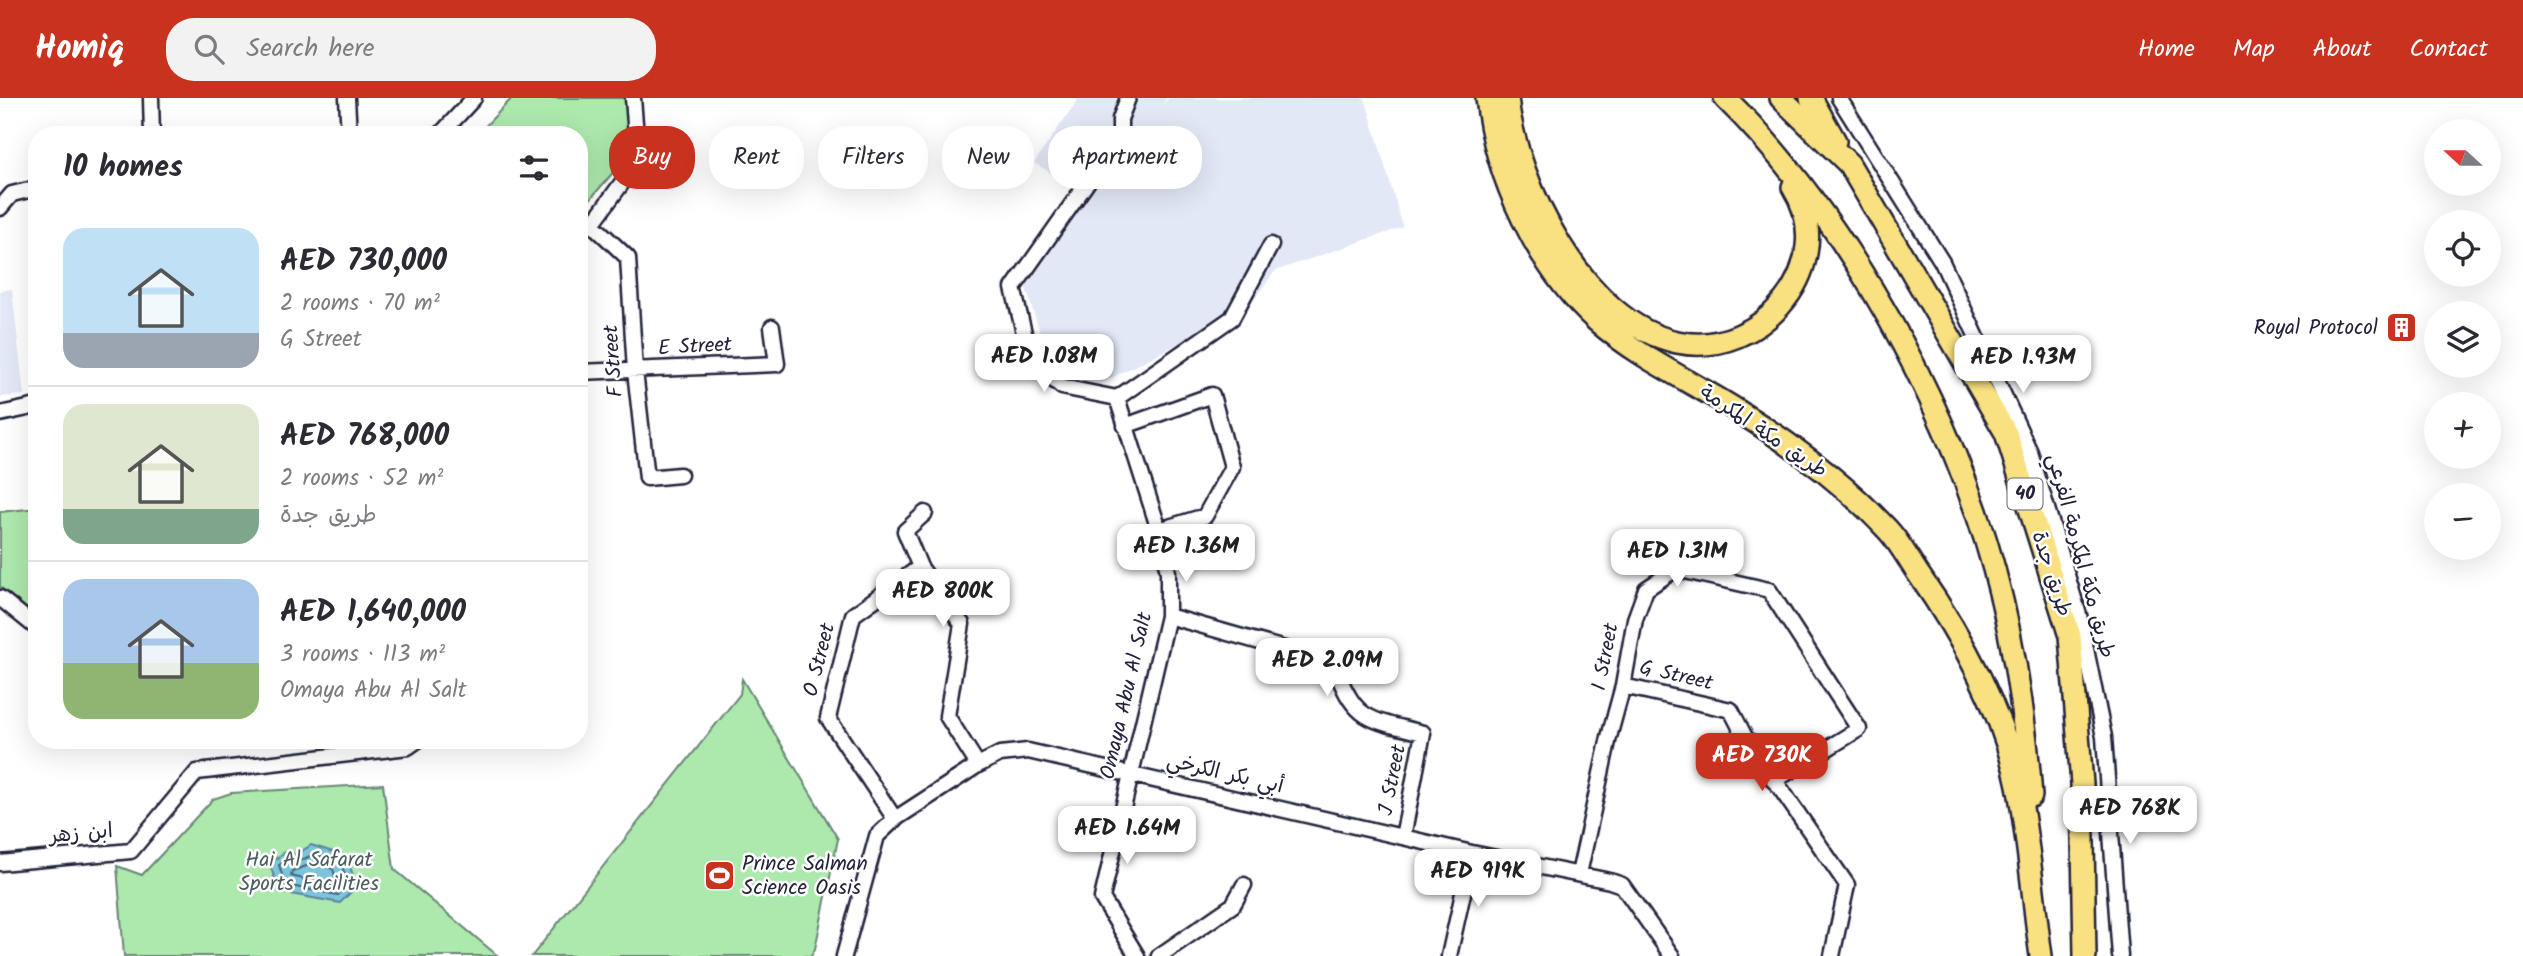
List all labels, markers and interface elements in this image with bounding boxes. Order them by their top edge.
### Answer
search box [166,18,656,81]
text: Homiq [35,23,124,76]
text: Search here [246,28,374,70]
icon: search [190,30,228,68]
text: Home [2138,30,2195,69]
text: Map [2233,30,2275,69]
text: About [2313,30,2371,69]
text: Contact [2409,30,2488,69]
north arrow [2424,119,2501,196]
map controls [2424,119,2501,560]
chip: Buy [609,126,695,189]
chip: Rent [709,126,804,189]
chip: Filters [818,126,928,189]
chip: New [942,126,1034,189]
chip: Apartment [1048,126,1202,189]
text: 10 homes [63,144,183,192]
icon: filters [515,149,553,187]
button: locate [2424,210,2501,287]
text: AED 730,000 [280,238,447,286]
icon: home [119,256,203,340]
text: 2 rooms · 70 m² [280,286,440,322]
button: layers [2424,301,2501,378]
building icon: Royal Protocol [2384,311,2418,345]
place label: Royal Protocol [2253,312,2378,345]
text: G Street [280,322,362,358]
street label: F Street [595,323,633,398]
street label: E Street [657,329,734,365]
pin: AED 1.08M [964,334,1124,394]
pin: AED 1.93M [1943,336,2103,395]
text: AED 1.08M [991,339,1097,375]
text: AED 1.93M [1970,340,2076,376]
street label: طريق مكة المكرمة [1692,377,1834,487]
button: + [2424,392,2501,469]
text: AED 768,000 [280,413,449,461]
icon: home [119,432,203,516]
street label: طريق مكة المكرمة الفرعي [2036,450,2123,662]
text: 2 rooms · 52 m² [280,461,443,497]
road number: 40 [2008,478,2042,510]
button: − [2424,483,2501,560]
text: طريق جدة [280,498,377,534]
pin: AED 1.36M [1106,524,1266,584]
street label: طريق جدة [2022,527,2080,621]
text: AED 1.36M [1133,529,1239,565]
pin: AED 1.31M [1597,530,1757,589]
text: AED 1.31M [1627,534,1727,570]
pin: AED 800K [871,570,1015,629]
text: AED 800K [892,574,994,610]
text: AED 1,640,000 [280,589,466,637]
icon: home [119,607,203,691]
street label: Omaya Abu Al Salt [1092,608,1162,783]
street label: O Street [795,619,845,700]
street label: I Street [1583,620,1629,694]
text: 3 rooms · 113 m² [280,637,445,673]
pin: AED 2.09M [1247,638,1407,698]
text: AED 2.09M [1271,643,1383,679]
street label: G Street [1636,652,1717,701]
text: Omaya Abu Al Salt [280,673,467,709]
pin: AED 730K [1690,734,1834,793]
text: AED 730K [1712,738,1812,774]
street label: J Street [1370,741,1416,818]
street label: أبي بكر الكرخي [1163,745,1287,804]
pin: AED 768K [2058,786,2202,846]
text: AED 768K [2079,791,2181,827]
pin: AED 1.64M [1047,806,1207,866]
text: AED 1.64M [1074,811,1180,847]
street label: ابن زهر [46,815,114,853]
park label: Hai Al Safarat Sports Facilities [239,844,379,901]
place label: Prince Salman Science Oasis [742,848,868,905]
pin: AED 919K [1406,850,1550,909]
text: AED 919K [1430,854,1526,890]
sports icon: Prince Salman Science Oasis [702,859,736,893]

